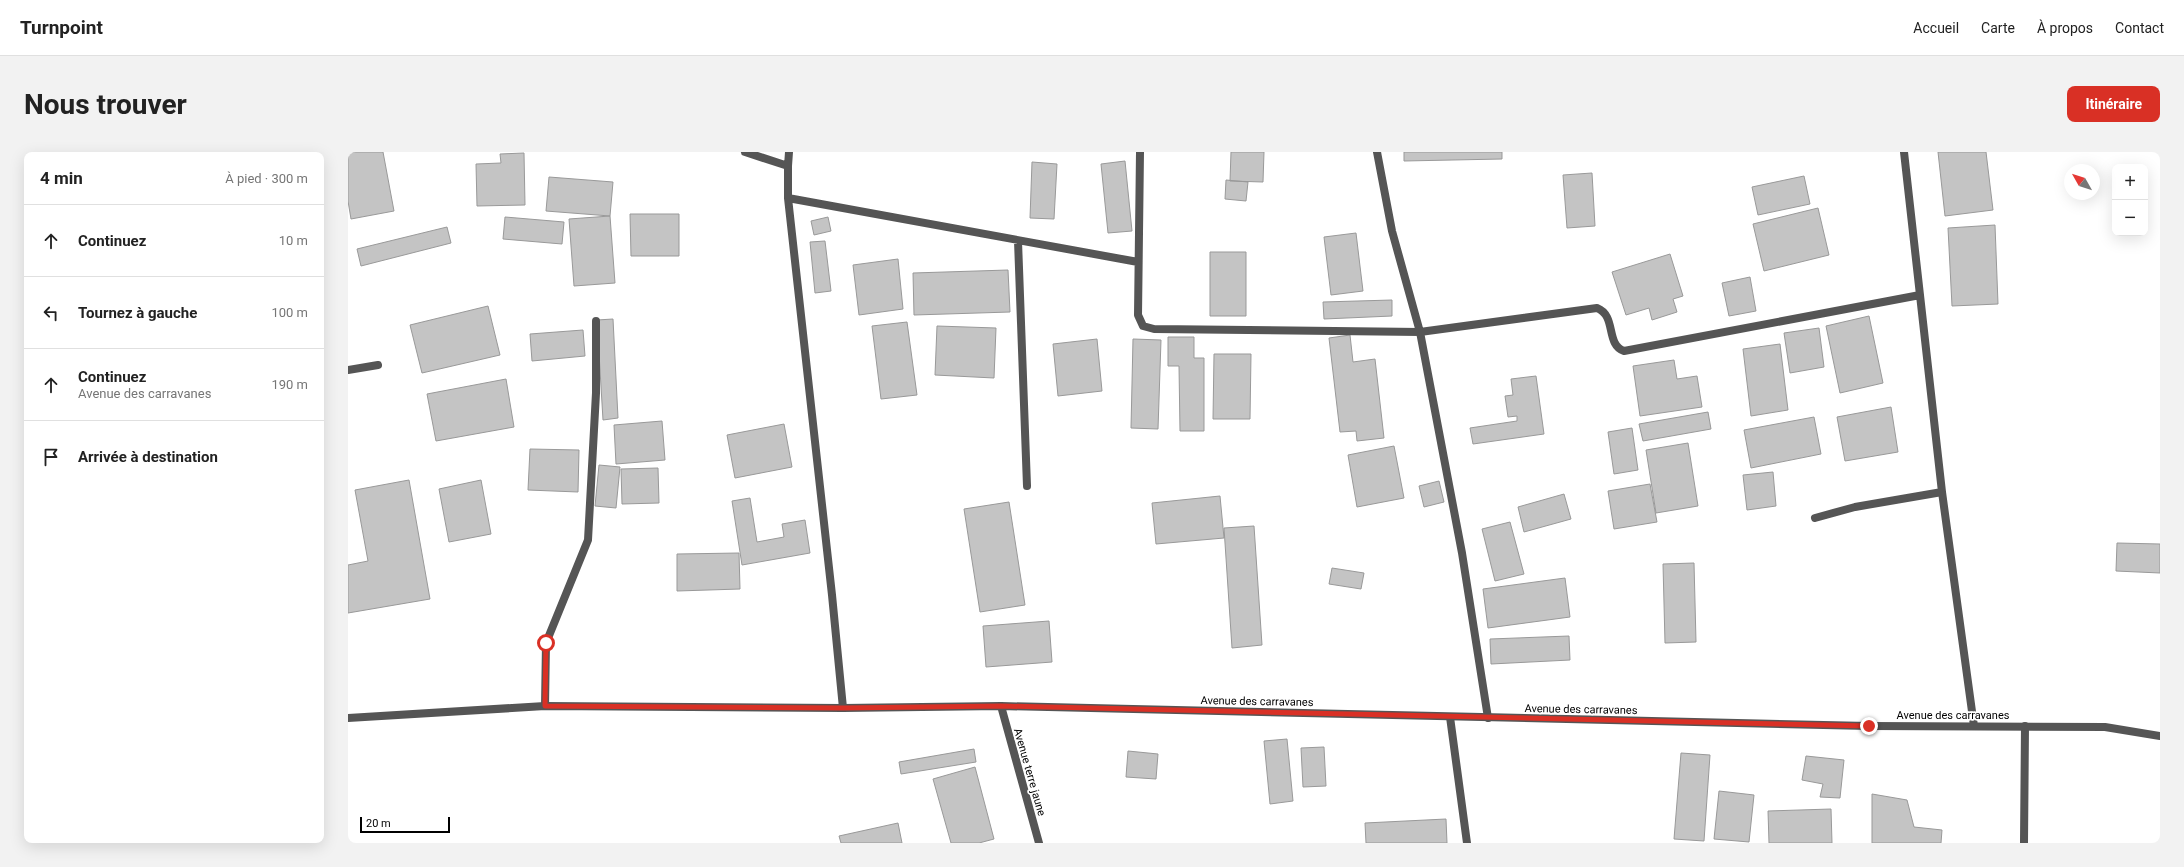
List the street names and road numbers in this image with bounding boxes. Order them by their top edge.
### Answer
street label: Avenue des carravanes [1200,694,1314,709]
street label: Avenue des carravanes [1524,702,1638,717]
street label: Avenue des carravanes [1897,709,2010,722]
street label: Avenue terre jaune [1011,727,1048,818]

